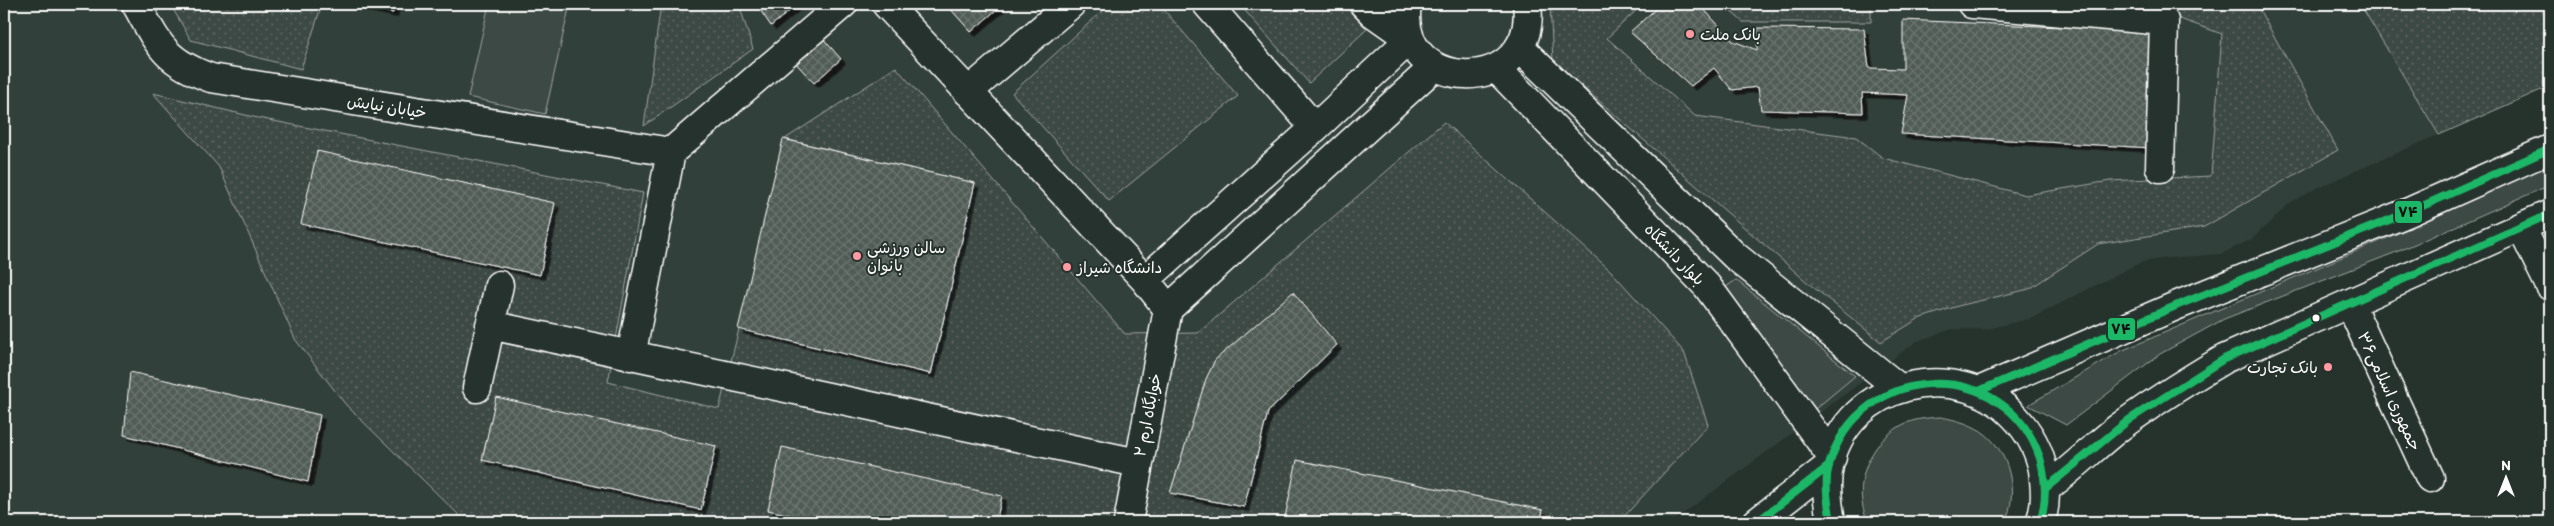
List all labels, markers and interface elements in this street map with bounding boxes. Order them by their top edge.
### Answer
place label: بانک ملت [1700,25,1761,44]
marker: بانک ملت [1684,28,1696,40]
street label: خیابان نیایش [346,91,428,122]
line badge: ۷۴ [2394,200,2423,224]
text: ۷۴ [2398,204,2418,221]
street label: بلوار دانشگاه [1640,220,1709,290]
place label: سالن ورزشی بانوان [867,238,946,276]
marker: سالن ورزشی بانوان [851,250,863,262]
place label: دانشگاه شیراز [1075,258,1162,277]
marker: دانشگاه شیراز [1061,261,1073,273]
unlabelled marker [2311,313,2321,323]
line badge: ۷۴ [2107,317,2136,341]
text: ۷۴ [2111,321,2131,338]
street label: جمهوری اسلامی۳۶ [2353,329,2425,454]
place label: بانک تجارت [2247,358,2318,377]
marker: بانک تجارت [2322,361,2334,373]
street label: خوابگاه ارم ۲ [1130,372,1168,459]
north arrow [2482,454,2532,504]
text: N [2501,457,2511,474]

